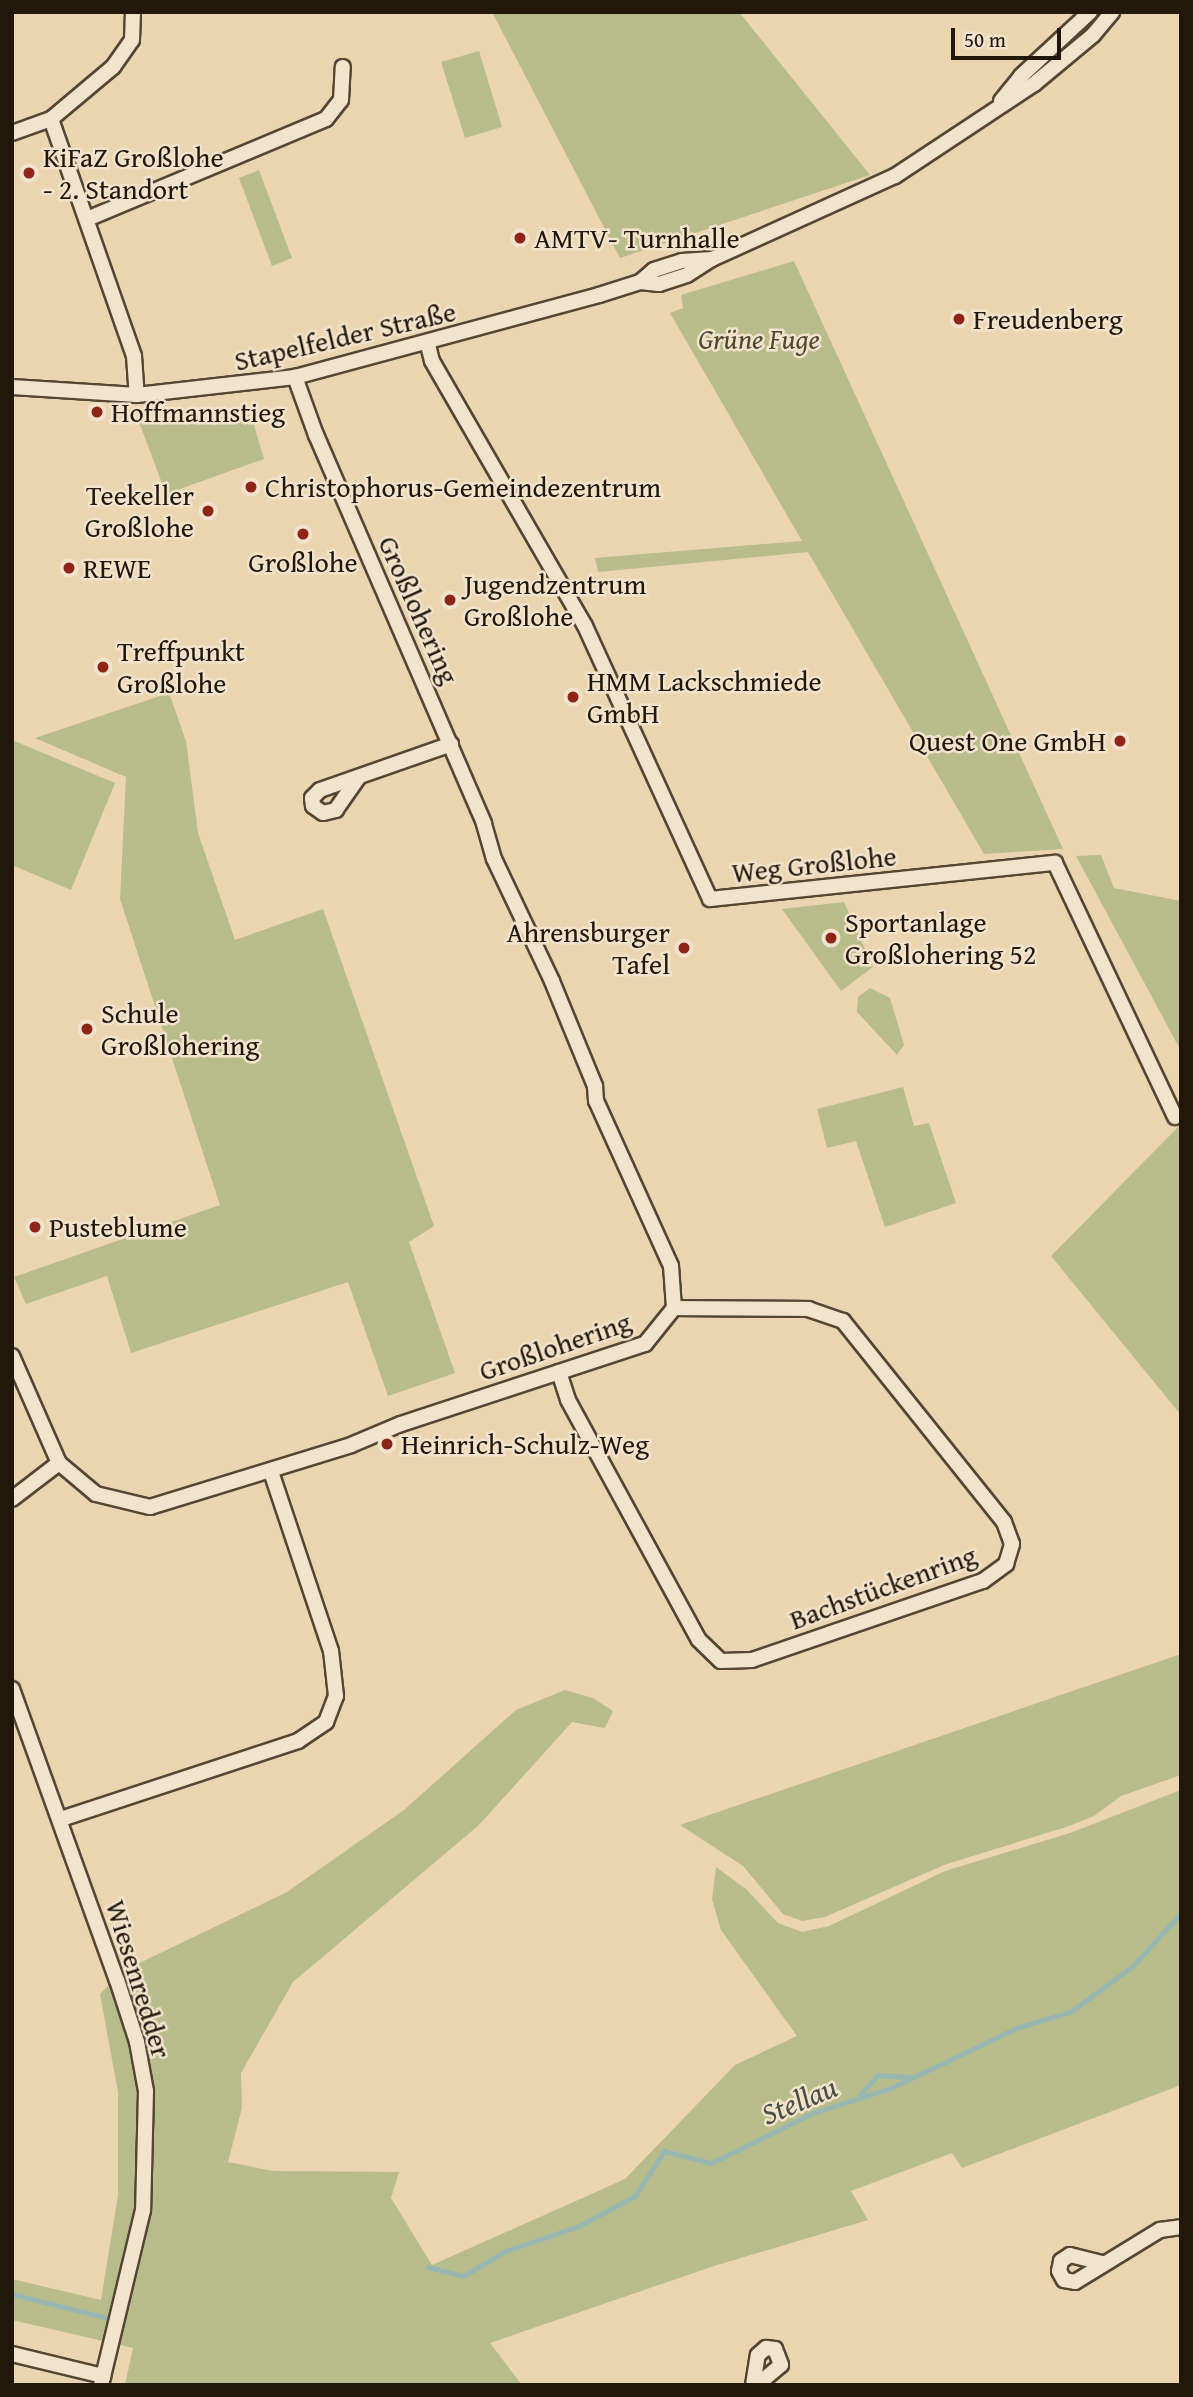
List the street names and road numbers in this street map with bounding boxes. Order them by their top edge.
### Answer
street label: Stapelfelder Straße [231,294,459,378]
street label: Großlohering [371,531,467,689]
street label: Weg Großlohe [730,839,898,889]
street label: Großlohering [475,1304,635,1388]
street label: Bachstückenring [785,1538,981,1636]
street label: Wiesenredder [99,1896,179,2062]

